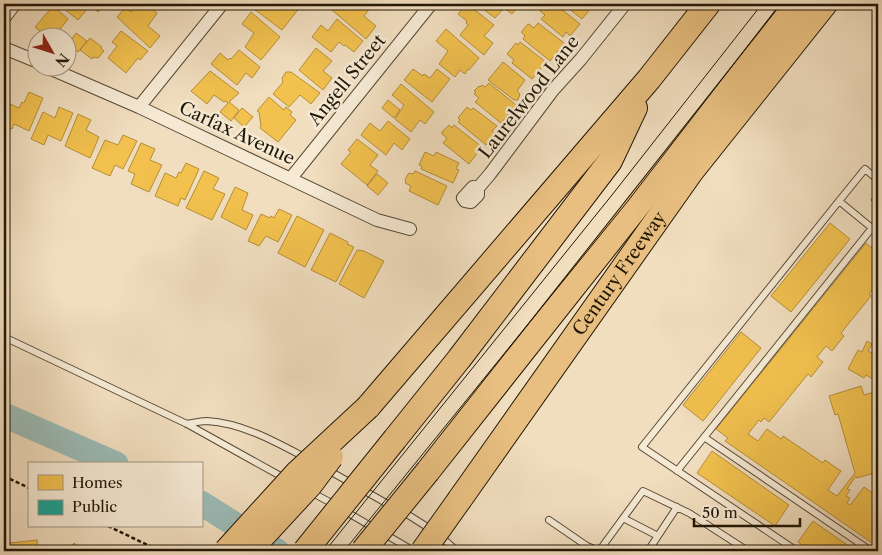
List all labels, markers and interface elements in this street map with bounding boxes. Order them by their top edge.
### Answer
north arrow [28,28,78,78]
street label: Angell Street [303,30,391,131]
street label: Laurelwood Lane [474,31,584,163]
text: N [51,50,73,71]
street label: Carfax Avenue [176,97,298,169]
street label: Century Freeway [568,206,671,340]
legend [28,462,202,528]
text: Homes [72,473,123,492]
scale bar [694,495,801,527]
text: Public [72,497,117,516]
text: 50 m [702,503,738,522]

